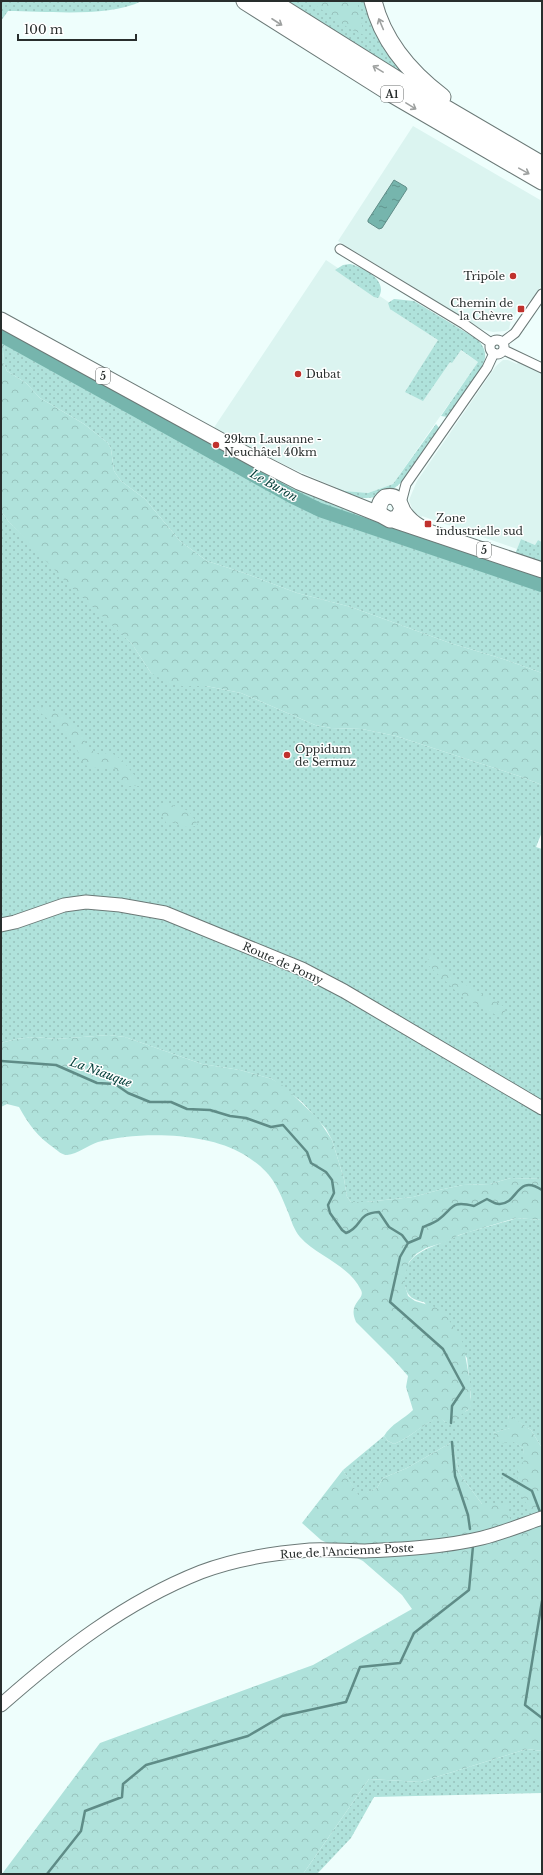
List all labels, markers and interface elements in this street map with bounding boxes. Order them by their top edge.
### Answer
scale bar [18,16,136,42]
one-way arrow [376,18,384,30]
one-way arrow [271,19,283,27]
text: 100 m [24,22,63,37]
one-way arrow [372,64,384,72]
road number: A1 [381,86,403,102]
one-way arrow [405,102,417,110]
one-way arrow [518,167,530,175]
place label: Tripōle [463,269,505,283]
marker: Tripōle [508,271,518,281]
place label: Chemin de la Chèvre [450,296,513,323]
marker: Chemin de la Chèvre [516,304,526,314]
place label: Dubat [306,367,341,381]
road number: 5 [96,368,110,384]
marker: Dubat [293,369,303,379]
place label: 29km Lausanne - Neuchâtel 40km [224,432,322,459]
marker: 29km Lausanne - Neuchâtel 40km [211,440,221,450]
water label: Le Buron [247,465,301,504]
place label: Zone industrielle sud [436,511,524,538]
marker: Zone industrielle sud [423,519,433,529]
road number: 5 [477,542,491,558]
place label: Oppidum de Sermuz [295,742,356,769]
marker: Oppidum de Sermuz [282,750,292,760]
street label: Route de Pomy [241,939,325,987]
water label: La Niauque [67,1054,135,1090]
street label: Rue de l'Ancienne Poste [280,1541,414,1561]

